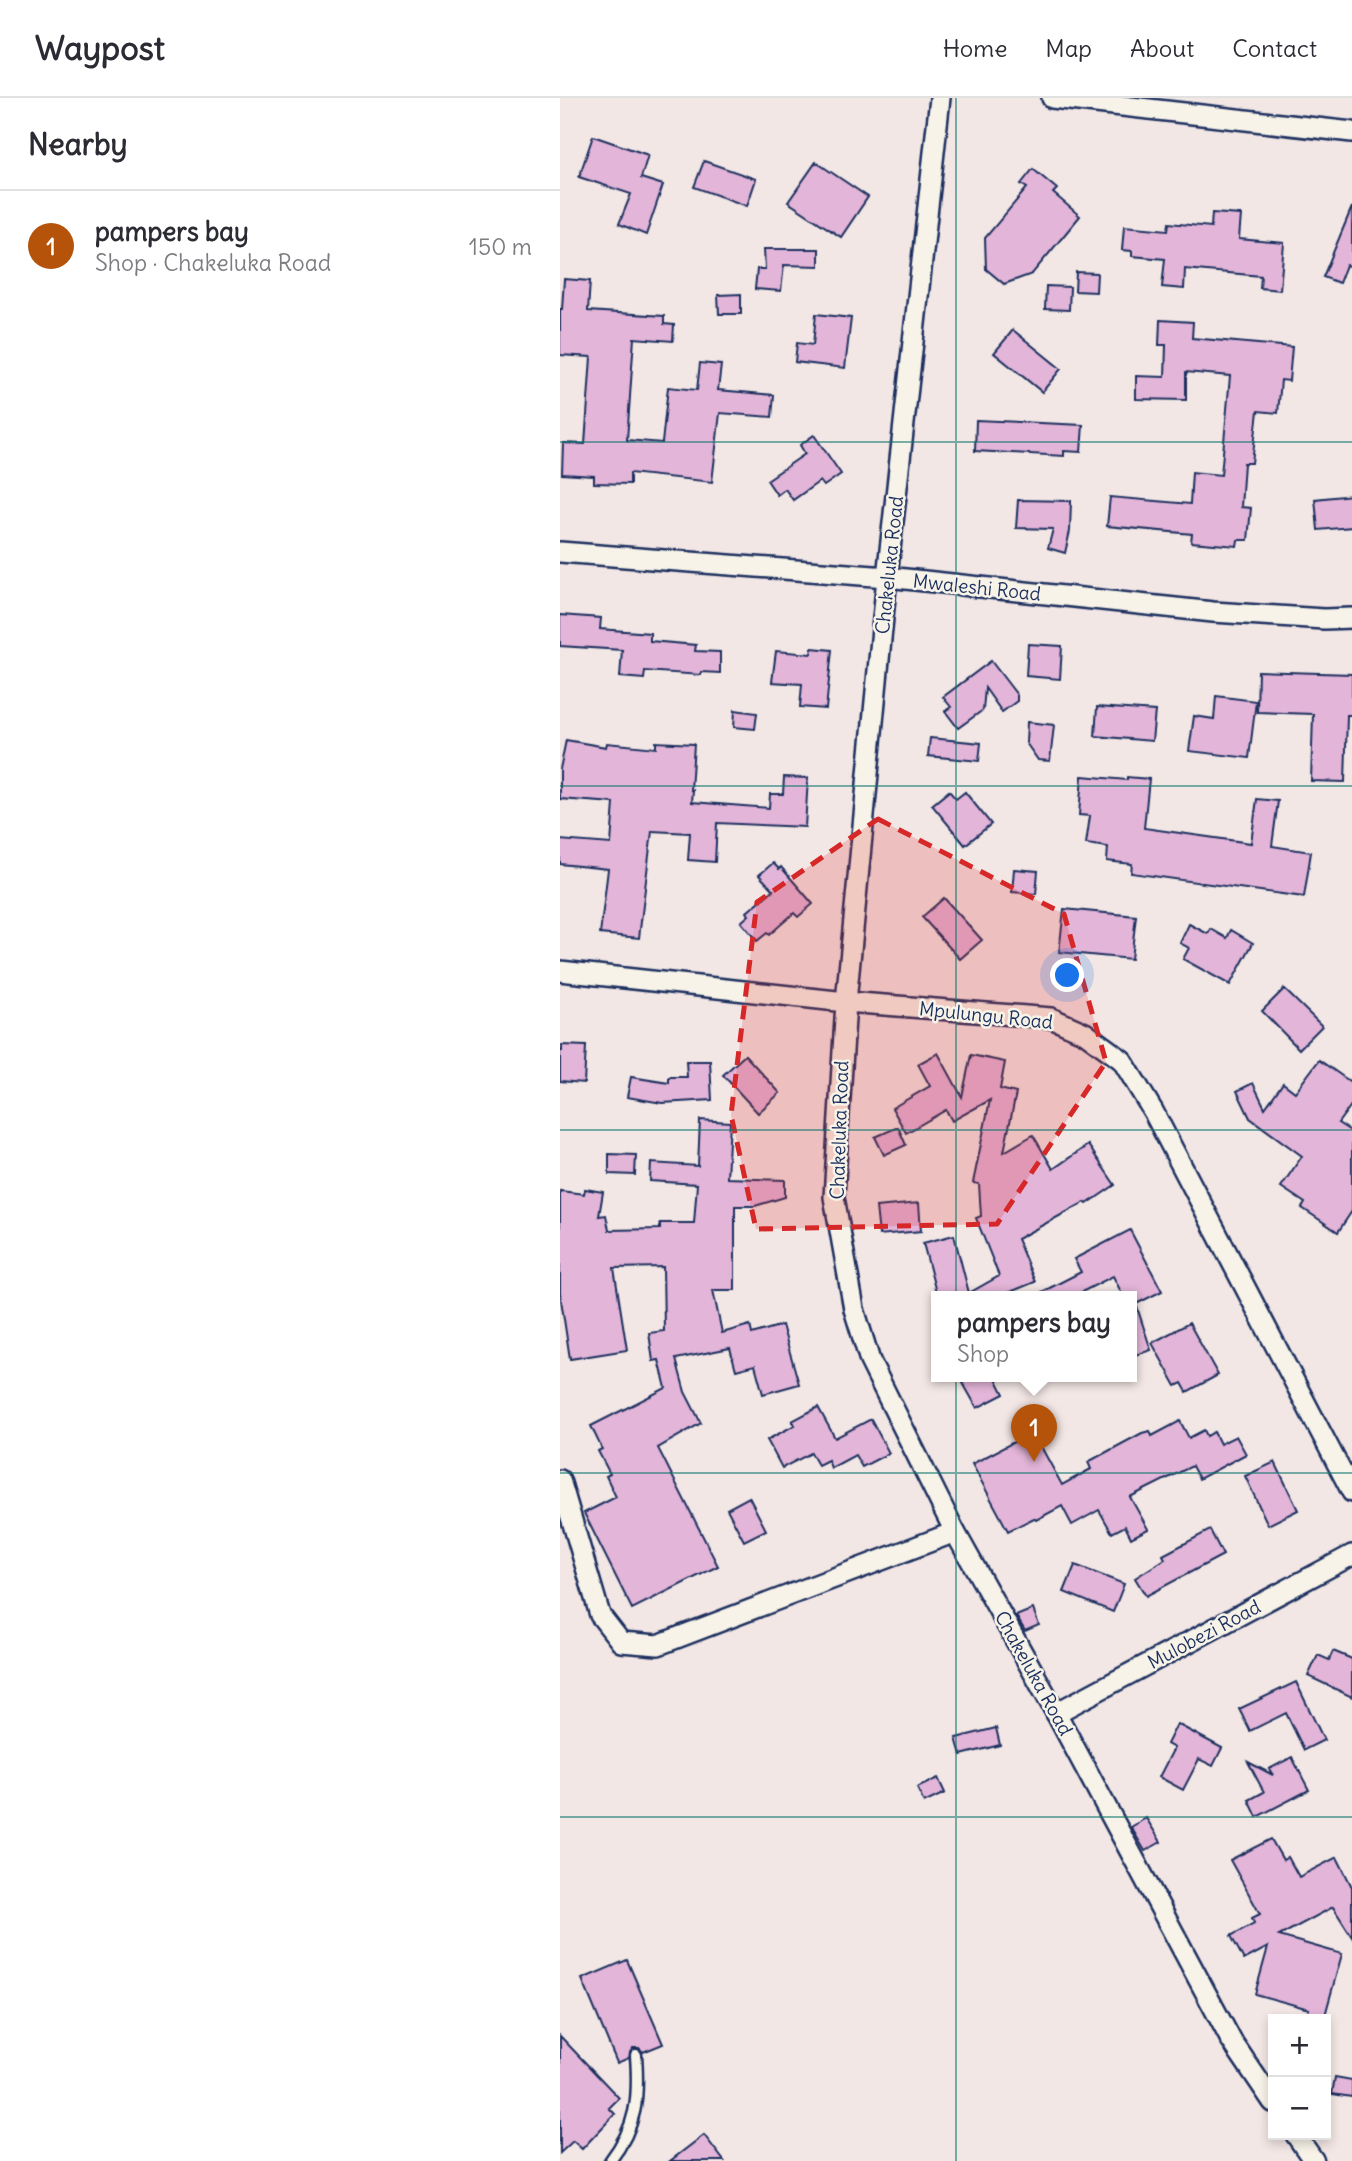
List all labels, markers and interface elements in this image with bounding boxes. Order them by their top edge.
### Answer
text: Waypost [35,27,165,69]
text: Home [943,33,1007,63]
text: Map [1045,33,1092,63]
text: About [1130,33,1194,63]
text: Contact [1232,33,1317,63]
text: Nearby [28,125,128,163]
text: pampers bay [95,215,249,248]
text: 1 [46,232,56,261]
text: 150 m [469,232,532,261]
text: Shop · Chakeluka Road [95,248,331,277]
street label: Chakeluka Road [870,495,908,635]
street label: Mwaleshi Road [912,568,1042,606]
your location [1050,958,1084,992]
street label: Mpulungu Road [918,996,1054,1034]
street label: Chakeluka Road [825,1060,853,1200]
popup [931,1291,1137,1382]
text: pampers bay [957,1306,1111,1339]
text: Shop [957,1339,1009,1368]
pin: 1 [1011,1404,1057,1462]
street label: Mulobezi Road [1143,1594,1265,1674]
street label: Chakeluka Road [990,1606,1078,1740]
map controls [1268,2014,1331,2140]
button: + [1268,2014,1331,2077]
button: − [1268,2077,1331,2140]

